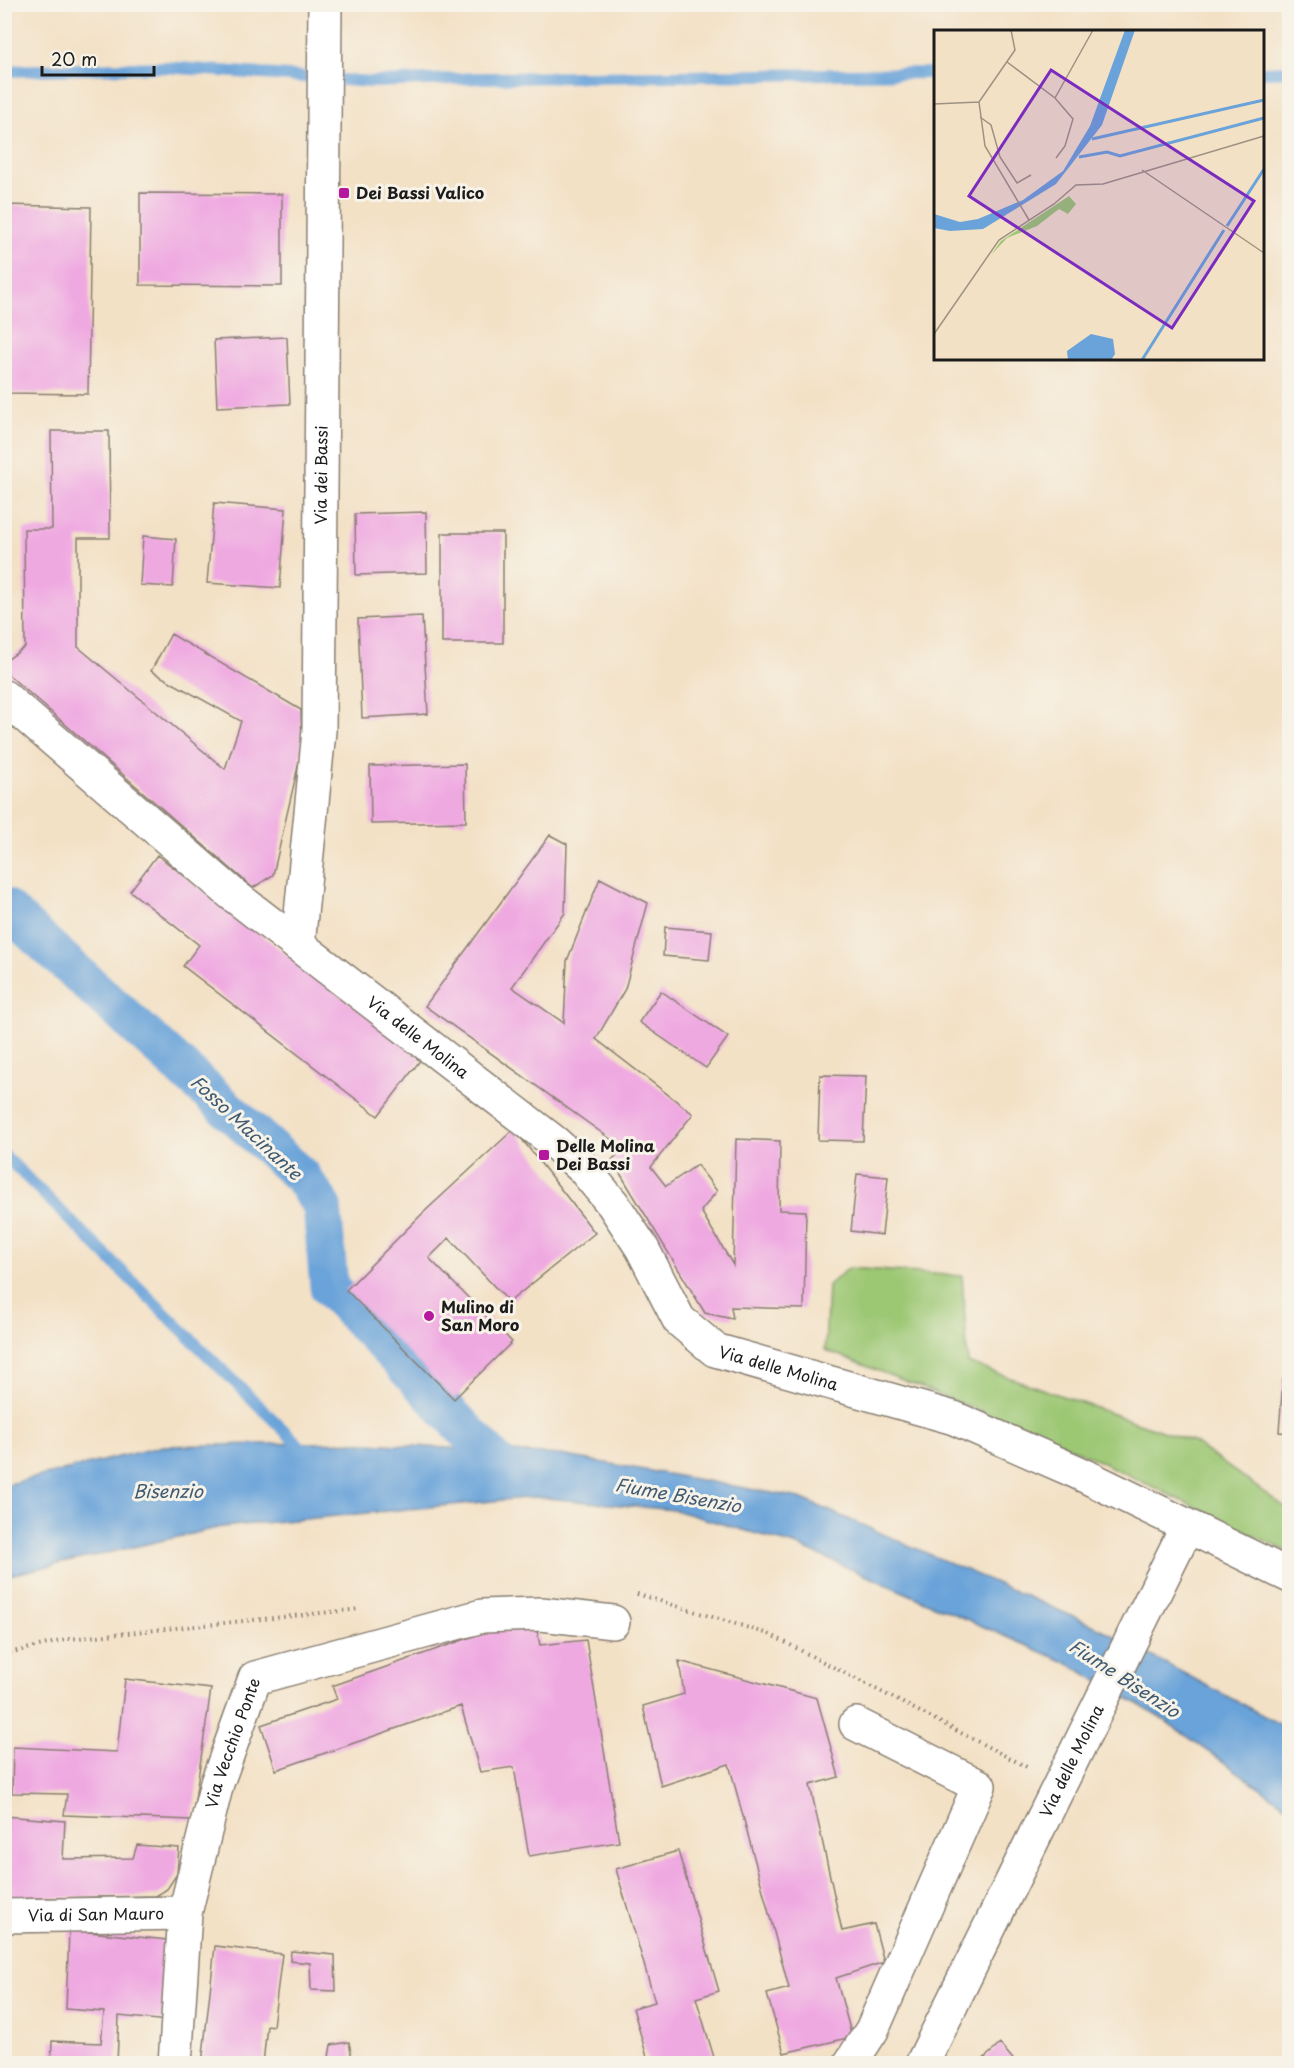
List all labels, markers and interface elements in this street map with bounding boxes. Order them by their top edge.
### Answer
inset map [934,30,1264,360]
scale bar [42,39,154,77]
text: 20 m [51,45,97,72]
place label: Dei Bassi Valico [356,180,484,204]
marker: Dei Bassi Valico [337,186,351,200]
street label: Via dei Bassi [308,425,333,525]
street label: Via delle Molina [362,989,475,1083]
water label: Fosso Macinante [185,1068,310,1186]
place label: Delle Molina Dei Bassi [556,1133,655,1175]
marker: Delle Molina Dei Bassi [537,1148,551,1162]
place label: Mulino di San Moro [441,1294,520,1336]
marker: Mulino di San Moro [422,1309,436,1323]
street label: Via delle Molina [716,1339,841,1395]
water label: Fiume Bisenzio [613,1470,744,1519]
water label: Bisenzio [133,1477,204,1504]
water label: Fiume Bisenzio [1064,1632,1186,1724]
street label: Via Vecchio Ponte [198,1674,265,1811]
street label: Via delle Molina [1033,1700,1109,1821]
street label: Via di San Mauro [28,1900,164,1927]

